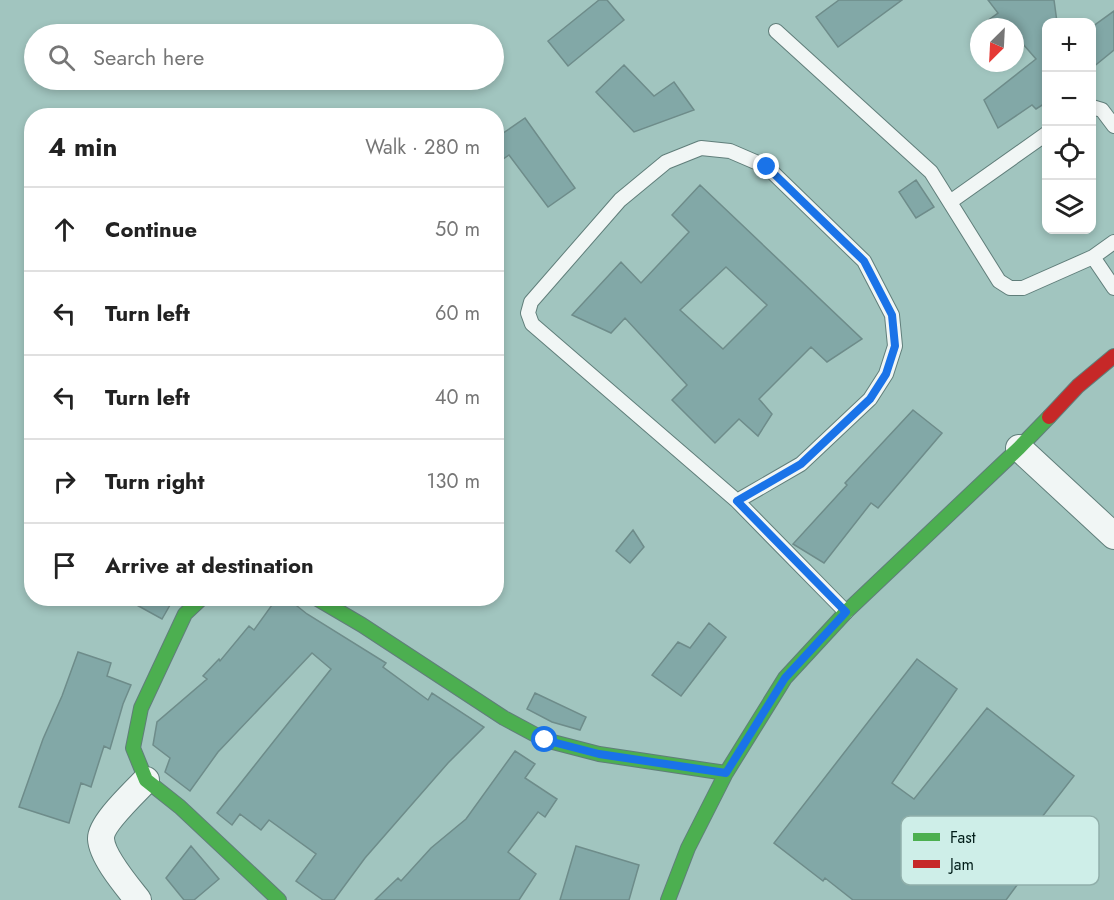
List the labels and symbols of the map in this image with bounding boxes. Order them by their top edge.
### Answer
north arrow [970,18,1024,72]
route end [753,153,779,179]
route start [531,726,557,752]
legend [901,816,1099,885]
text: Fast [950,826,976,849]
text: Jam [948,853,974,876]

